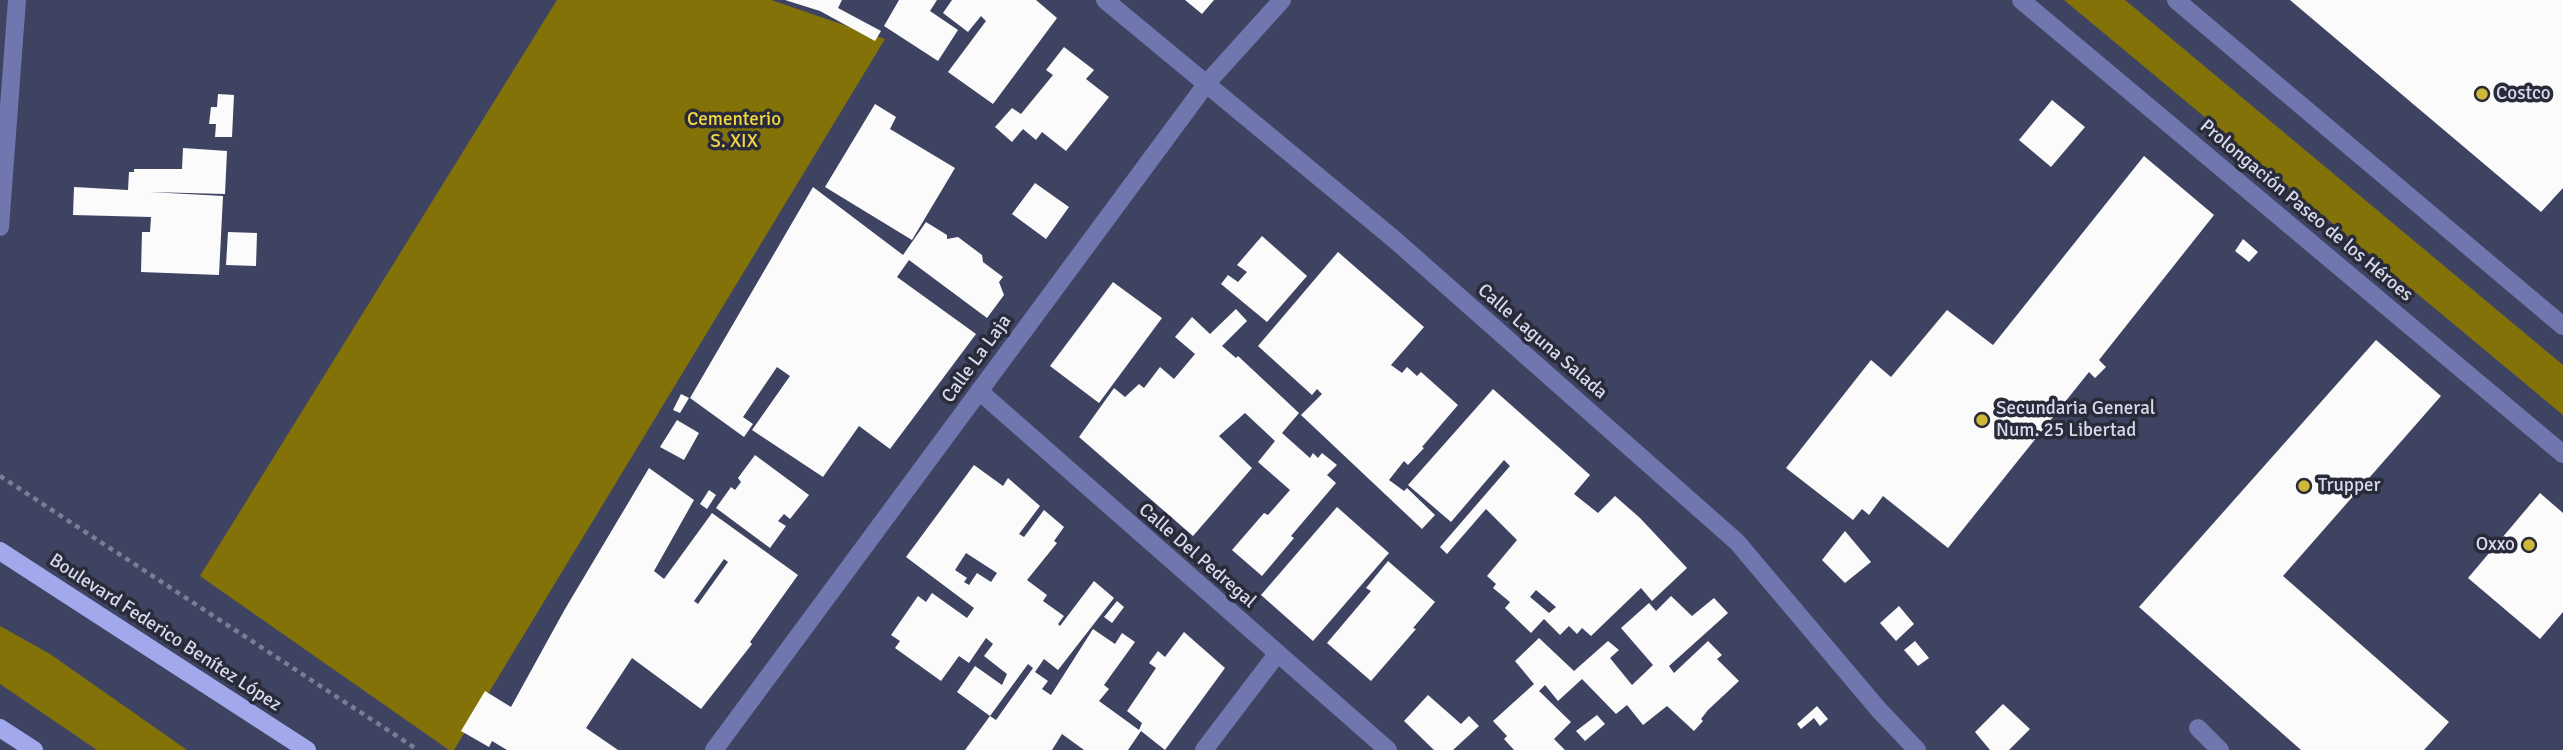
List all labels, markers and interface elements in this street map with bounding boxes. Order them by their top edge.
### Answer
place label: Costco [2496,83,2551,105]
marker: Costco [2474,86,2490,102]
park label: Cementerio S. XIX [687,109,781,153]
street label: Prolongación Paseo de los Héroes [2195,115,2417,307]
street label: Calle Laguna Salada [1472,279,1612,405]
street label: Calle La Laja [937,311,1017,407]
place label: Secundaria General Num. 25 Libertad [1996,398,2155,442]
marker: Secundaria General Num. 25 Libertad [1974,412,1990,428]
place label: Trupper [2318,475,2380,497]
marker: Trupper [2296,478,2312,494]
street label: Calle Del Pedregal [1134,499,1260,613]
place label: Oxxo [2476,534,2515,556]
marker: Oxxo [2521,537,2537,553]
street label: Boulevard Federico Benítez López [45,549,285,717]

